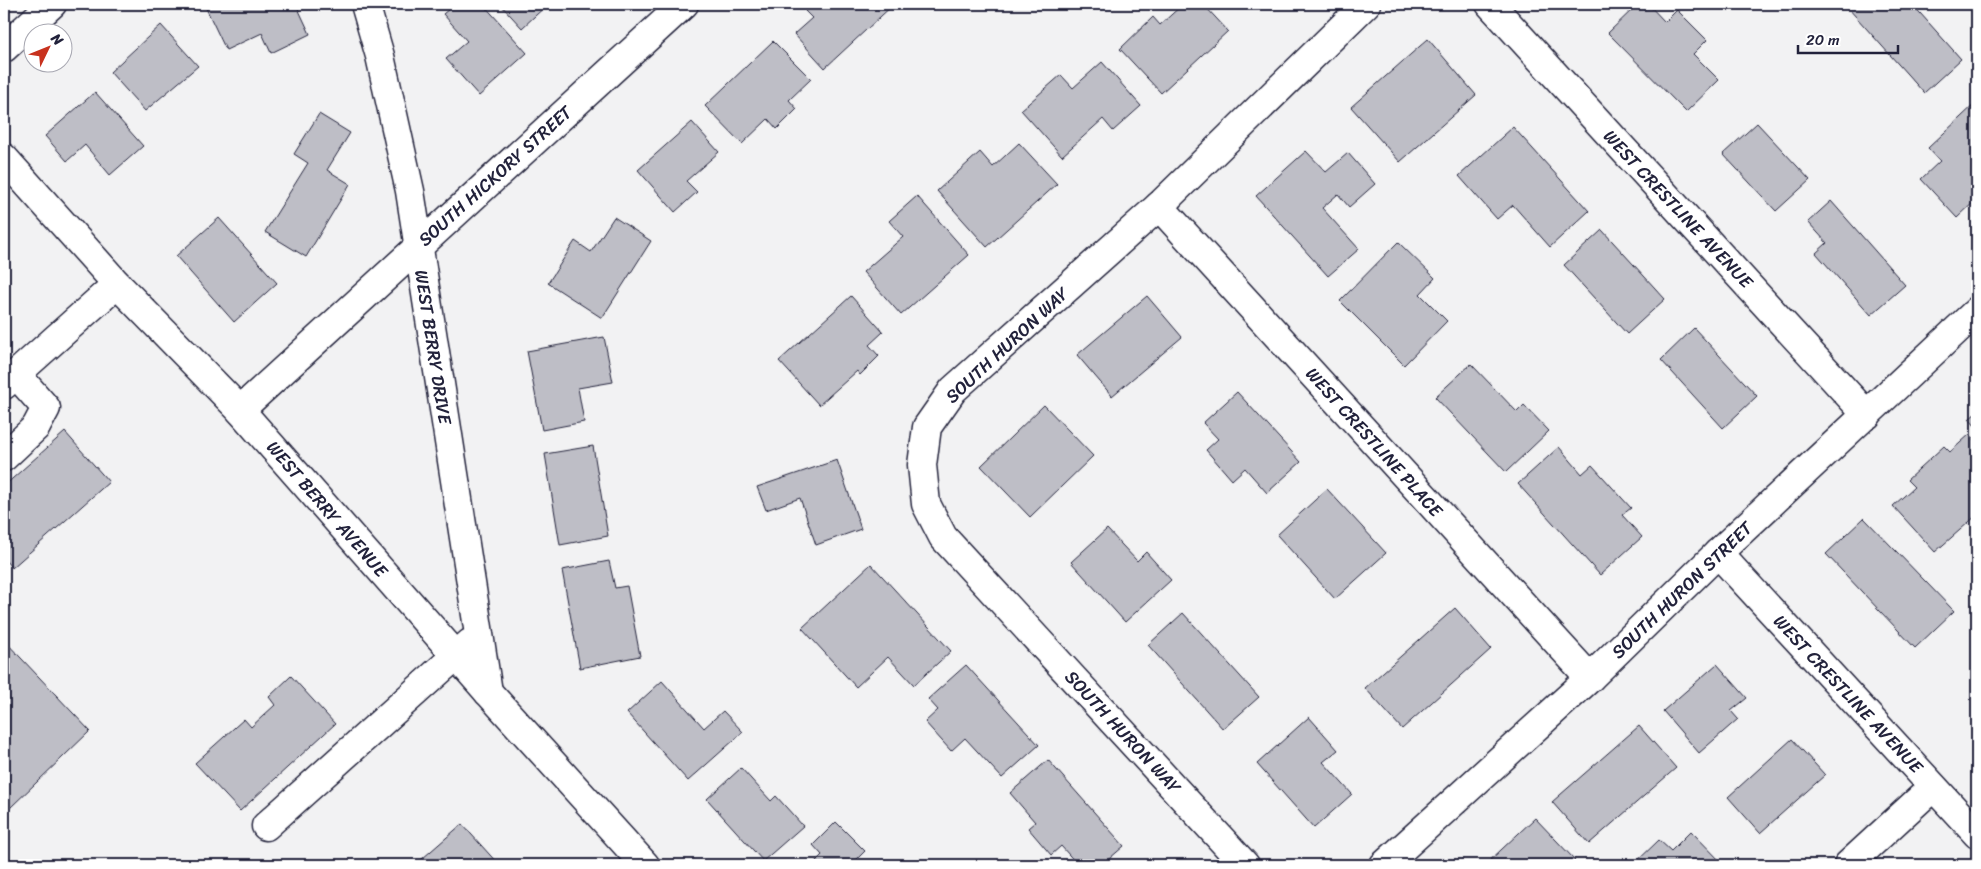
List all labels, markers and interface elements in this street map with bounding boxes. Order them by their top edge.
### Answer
north arrow [22,22,72,72]
scale bar [1798,22,1898,54]
text: N [44,27,70,52]
text: 20 m [1806,27,1840,53]
street label: SOUTH HICKORY STREET [410,97,580,254]
street label: WEST CRESTLINE AVENUE [1595,122,1762,297]
street label: WEST BERRY DRIVE [405,268,461,427]
street label: SOUTH HURON WAY [938,278,1077,411]
street label: WEST CRESTLINE PLACE [1297,359,1451,525]
street label: WEST BERRY AVENUE [258,433,397,586]
street label: SOUTH HURON STREET [1603,513,1761,667]
street label: WEST CRESTLINE AVENUE [1765,607,1932,782]
street label: SOUTH HURON WAY [1057,663,1190,802]

